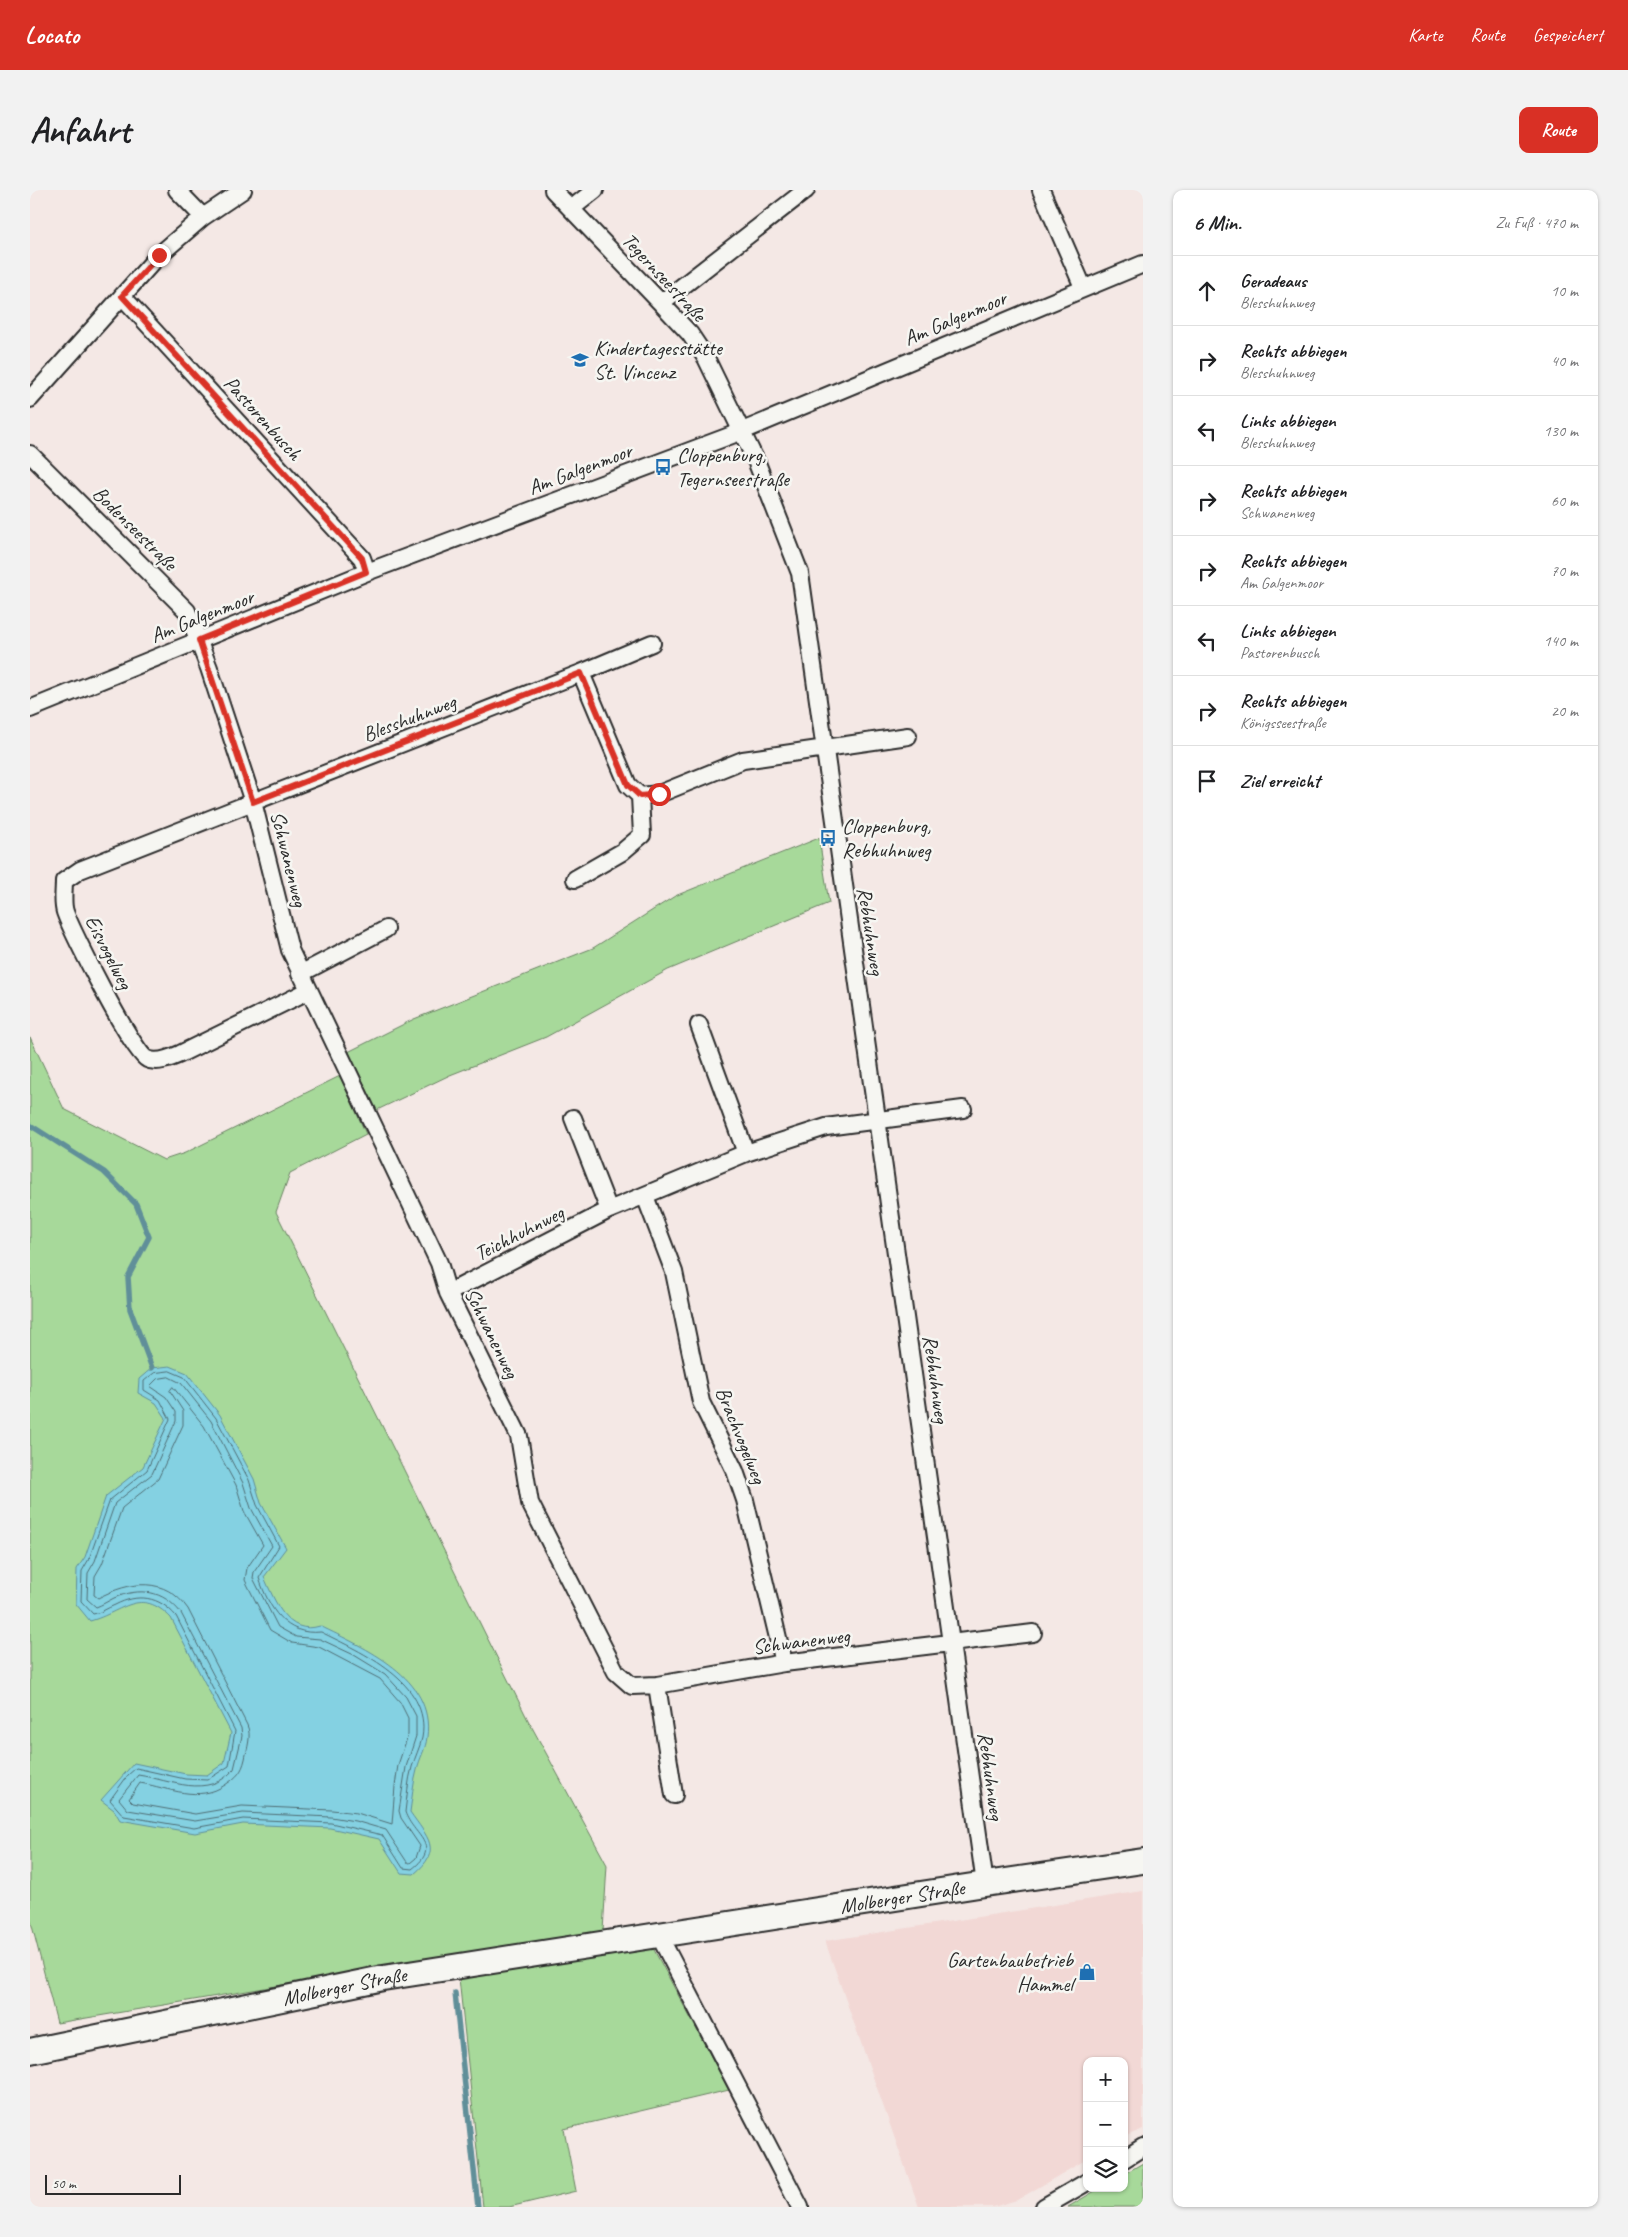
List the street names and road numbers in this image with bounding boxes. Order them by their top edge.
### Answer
street label: Tegernseestraße [616,227,713,328]
street label: Am Galgenmoor [900,284,1012,351]
street label: Pastorenbusch [218,370,309,467]
street label: Am Galgenmoor [524,437,637,501]
street label: Bodenseestraße [87,480,184,577]
street label: Am Galgenmoor [146,583,259,649]
street label: Blesshuhnweg [359,688,461,748]
street label: Schwanenweg [265,808,314,911]
street label: Rebhuhnweg [851,885,891,978]
street label: Eisvogelweg [79,911,139,995]
street label: Teichhuhnweg [470,1199,570,1267]
street label: Schwanenweg [459,1283,526,1384]
street label: Rebhuhnweg [917,1333,955,1426]
street label: Brachvogelweg [710,1383,773,1488]
street label: Schwanenweg [751,1622,853,1660]
street label: Rebhuhnweg [972,1730,1010,1823]
street label: Molberger Straße [838,1874,968,1919]
street label: Molberger Straße [280,1961,410,2011]

